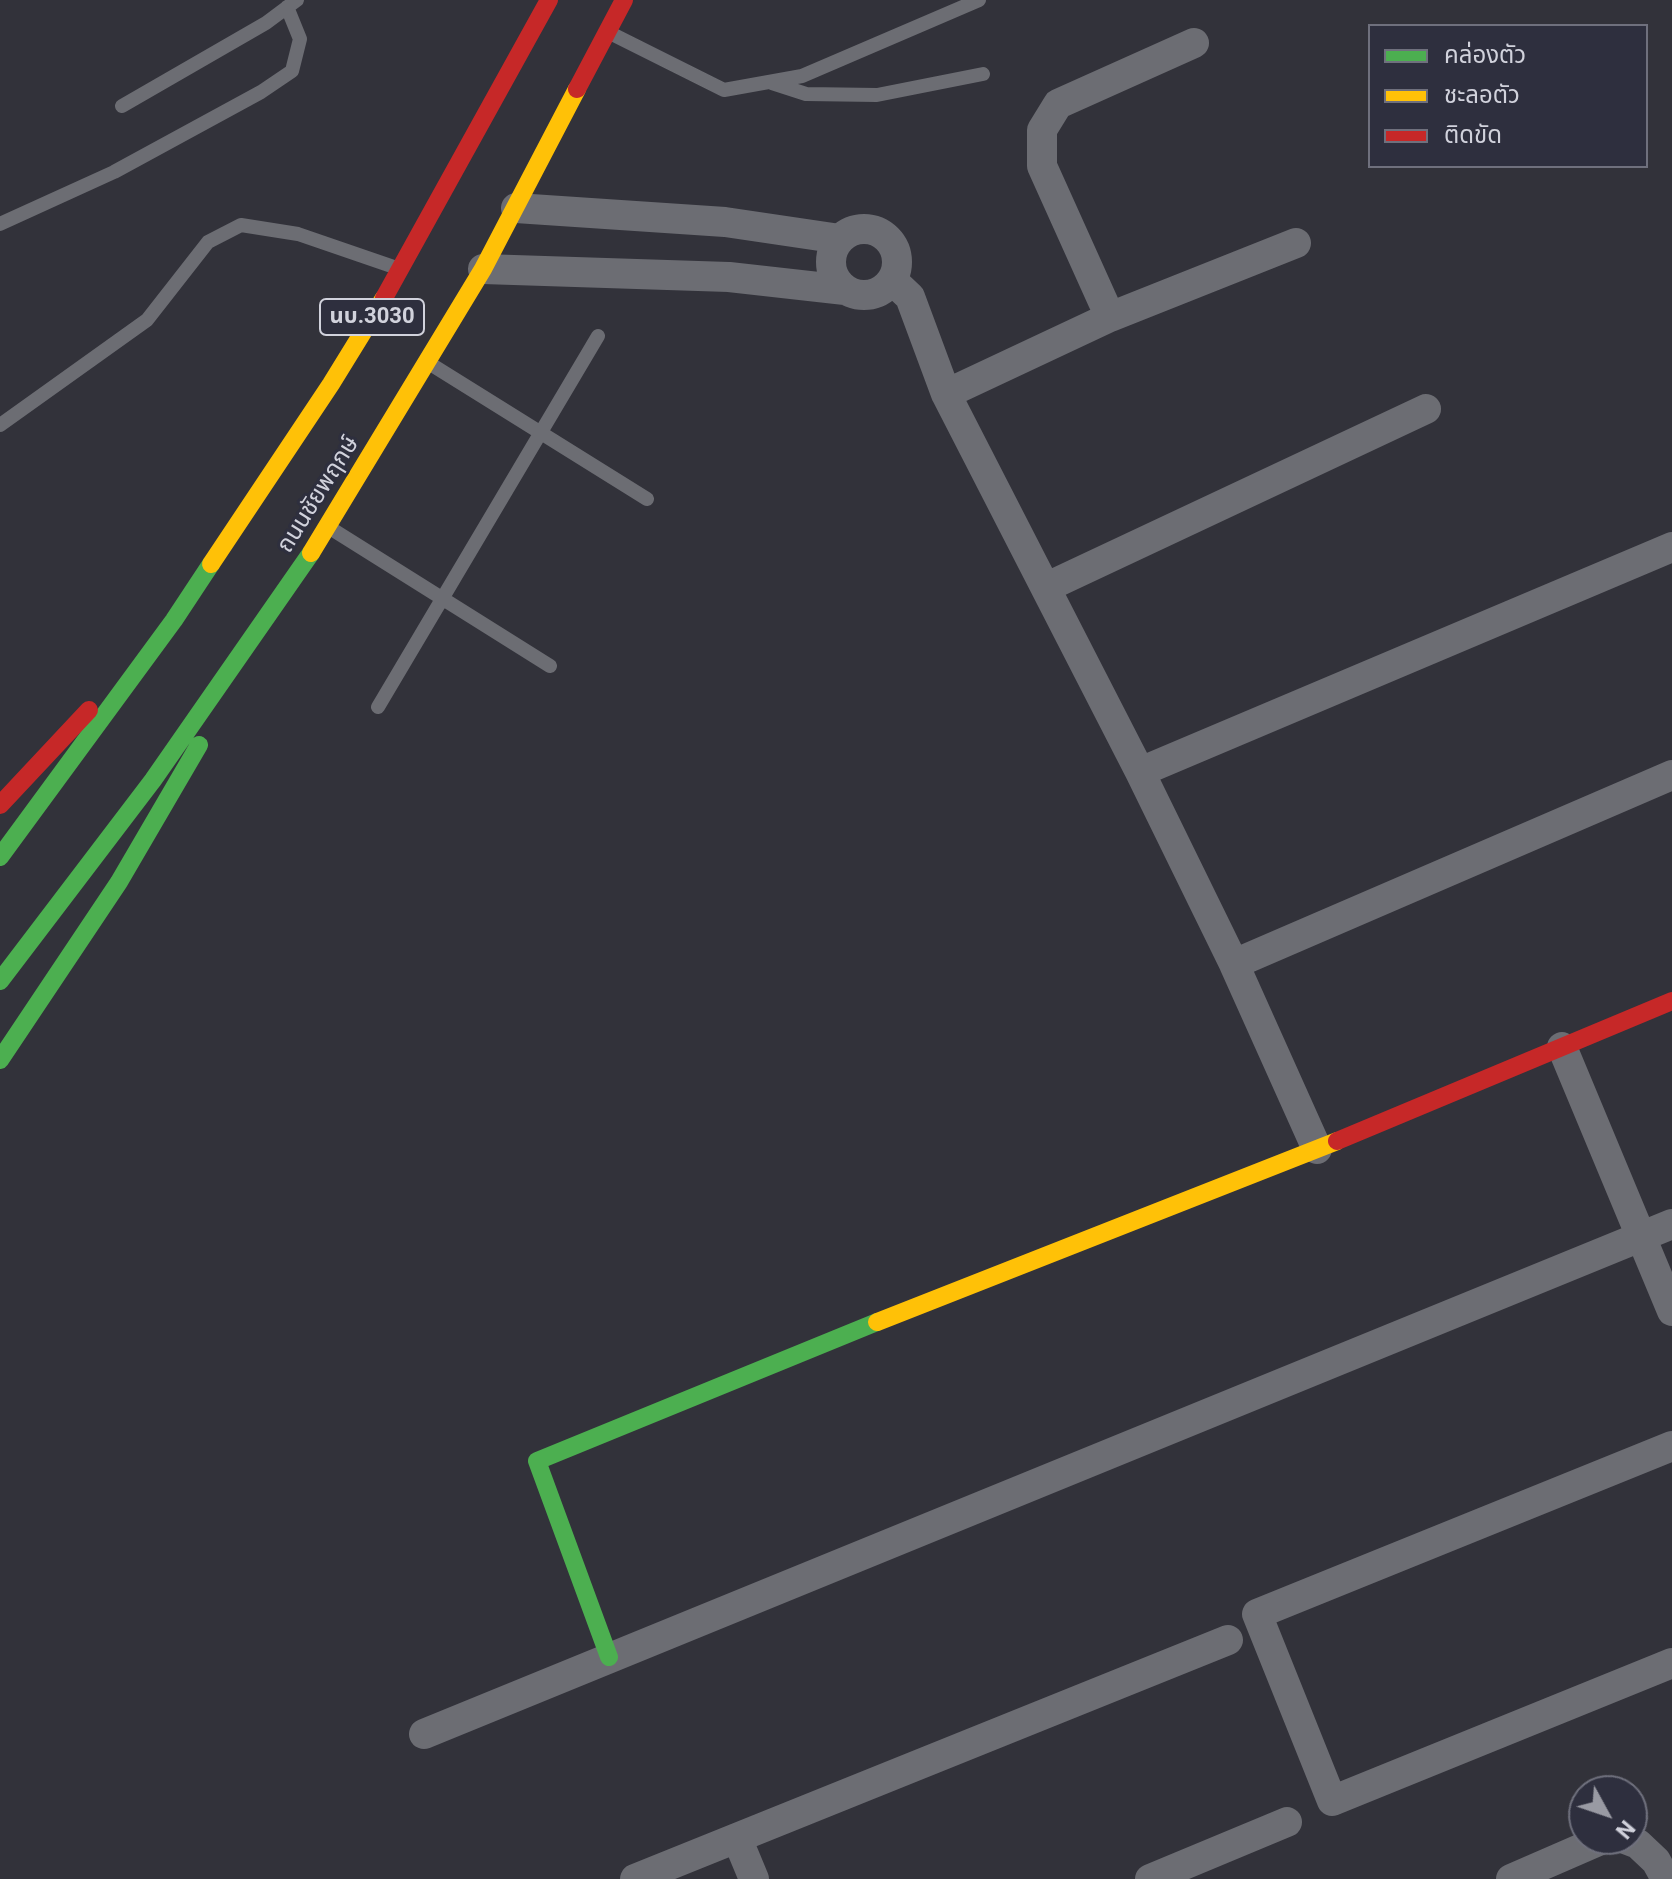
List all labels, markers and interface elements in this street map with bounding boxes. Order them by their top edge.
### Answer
legend [1368,24,1648,168]
text: คล่องตัว [1444,41,1526,69]
text: ชะลอตัว [1444,81,1520,109]
text: ติดขัด [1444,121,1502,149]
road number: นบ.3030 [320,299,424,335]
street label: ถนนชัยพฤกษ์ [272,431,366,559]
north arrow [1568,1775,1648,1855]
text: N [1611,1815,1640,1843]

